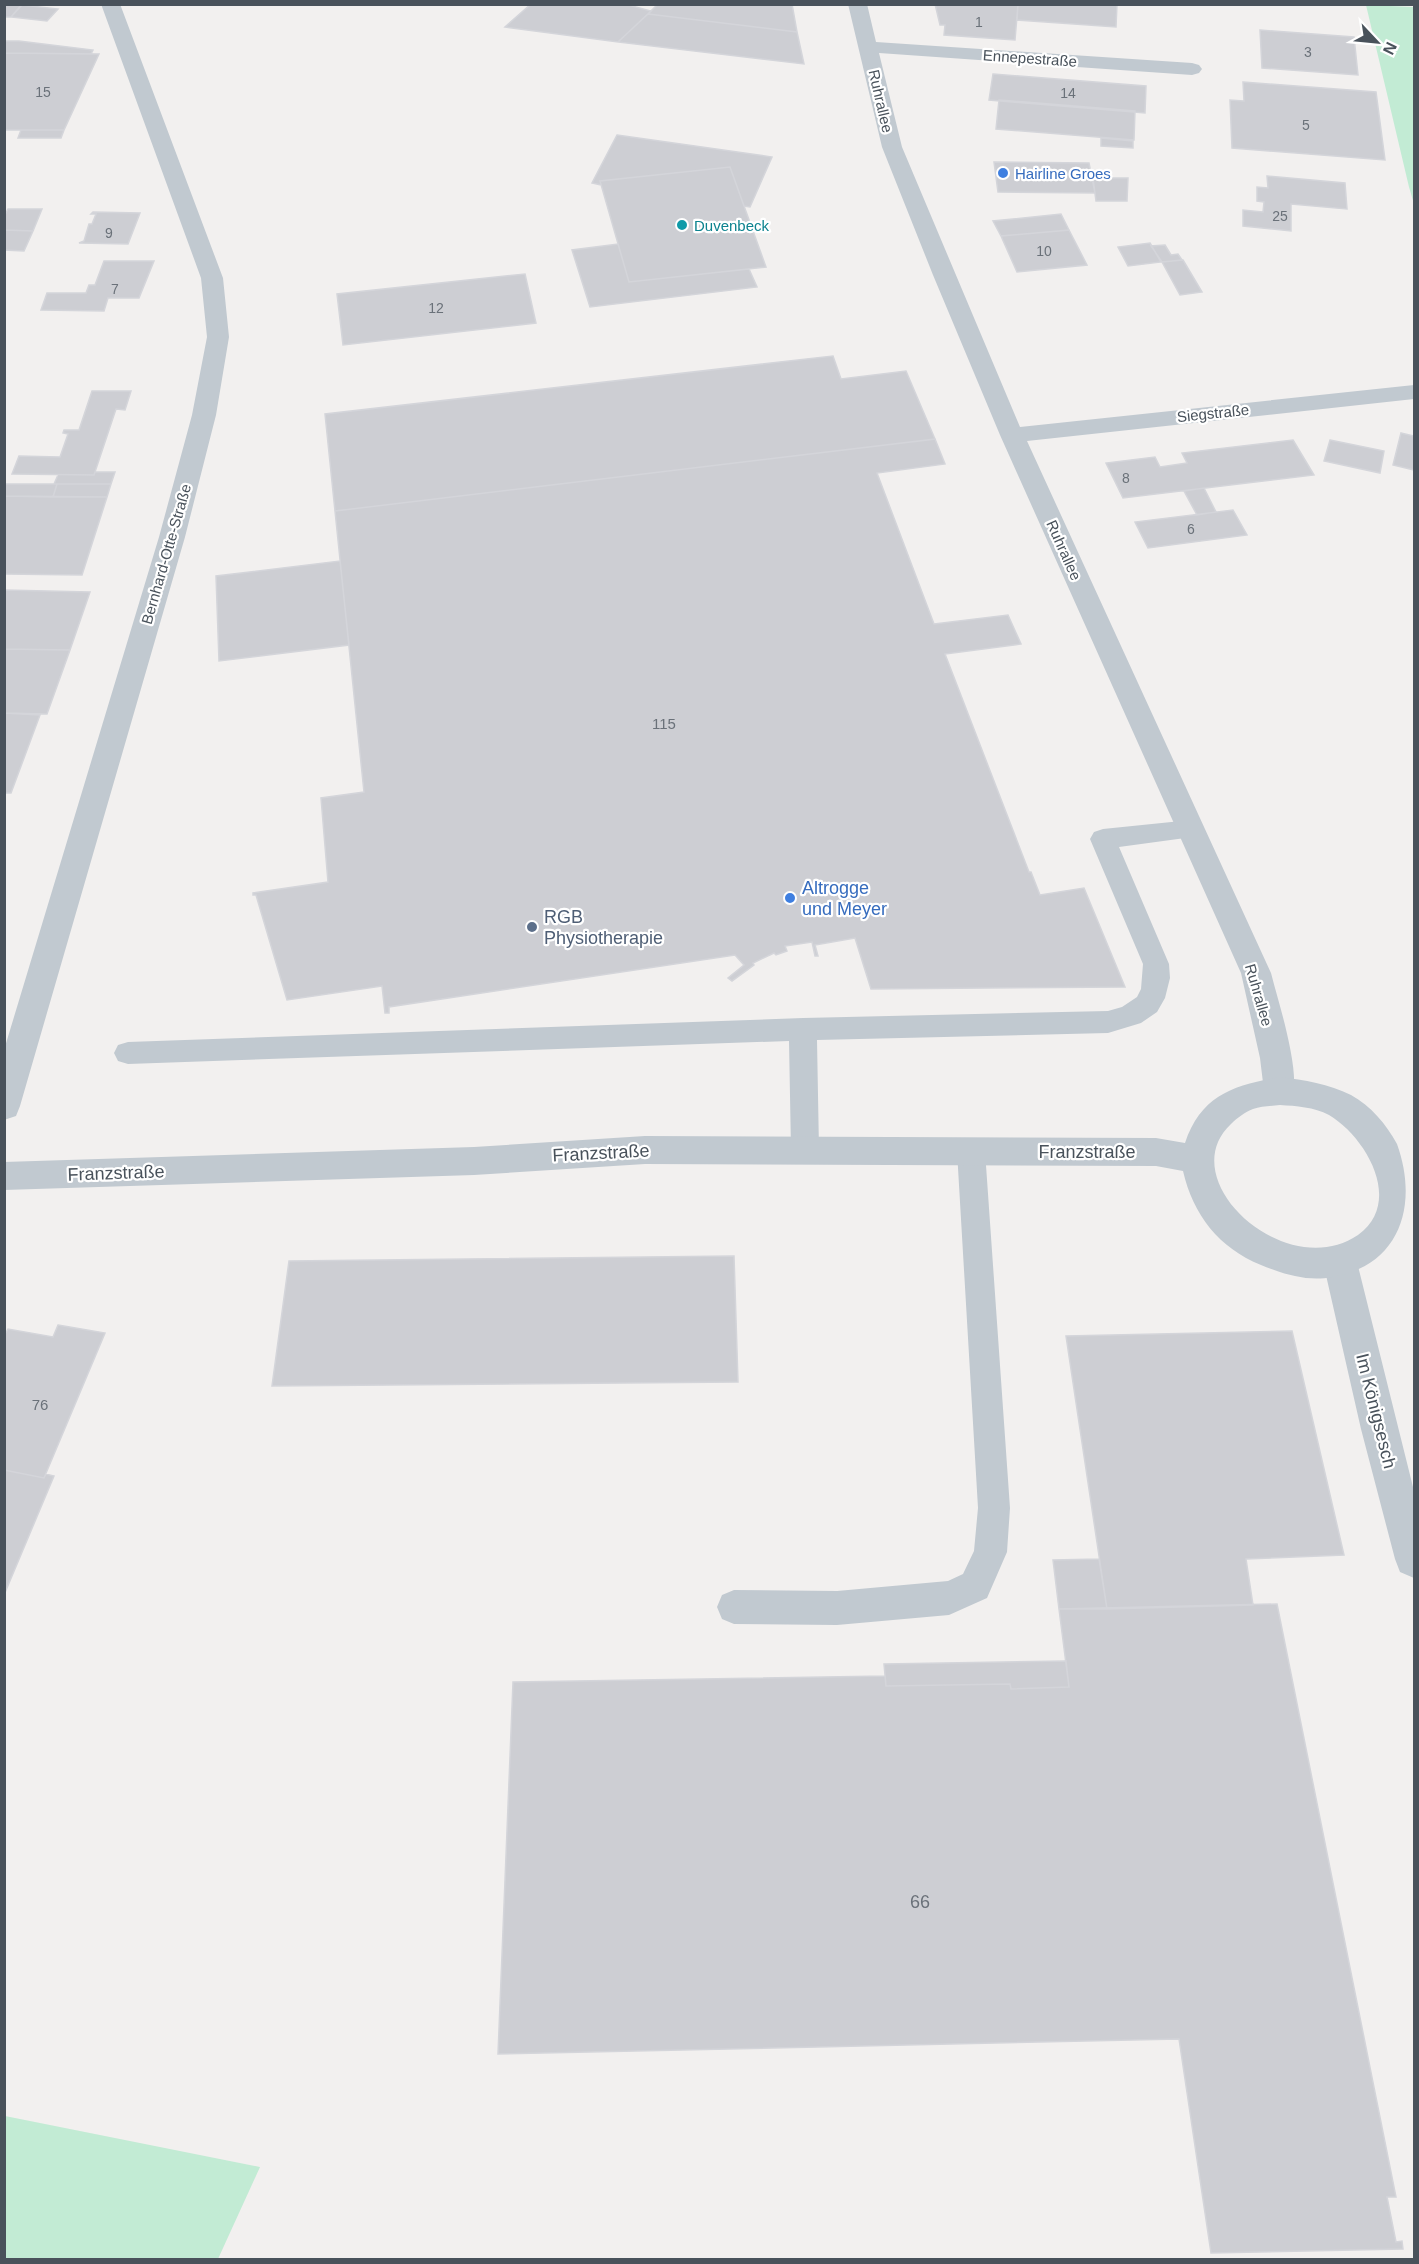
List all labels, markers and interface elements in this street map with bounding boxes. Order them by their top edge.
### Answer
north arrow [1347,12,1407,72]
house number: 1 [975,14,983,30]
text: N [1380,39,1400,57]
house number: 3 [1304,44,1312,60]
street label: Ennepestraße [982,46,1078,70]
street label: Ruhrallee [865,68,897,134]
house number: 15 [35,84,51,100]
house number: 14 [1060,85,1076,101]
house number: 5 [1302,117,1310,133]
place label: Hairline Groes [1015,165,1111,182]
marker: Hairline Groes [996,166,1010,180]
house number: 25 [1272,208,1288,224]
place label: Duvenbeck [694,217,770,234]
marker: Duvenbeck [675,218,689,232]
house number: 9 [105,225,113,241]
house number: 10 [1036,243,1052,259]
house number: 7 [111,281,119,297]
house number: 12 [428,300,444,316]
street label: Siegstraße [1176,401,1250,425]
house number: 8 [1122,470,1130,486]
street label: Bernhard-Otte-Straße [138,482,194,626]
street label: Ruhrallee [1043,517,1085,583]
house number: 6 [1187,521,1195,537]
house number: 115 [652,715,676,732]
place label: Altrogge und Meyer [802,878,887,919]
marker: Altrogge und Meyer [783,891,797,905]
place label: RGB Physiotherapie [544,907,663,948]
marker: RGB Physiotherapie [525,920,539,934]
street label: Ruhrallee [1242,962,1276,1028]
street label: Franzstraße [552,1140,650,1166]
street label: Franzstraße [1038,1142,1136,1162]
street label: Franzstraße [67,1161,165,1185]
street label: Im Königsesch [1352,1351,1400,1471]
house number: 76 [32,1396,48,1413]
house number: 66 [910,1892,930,1912]

